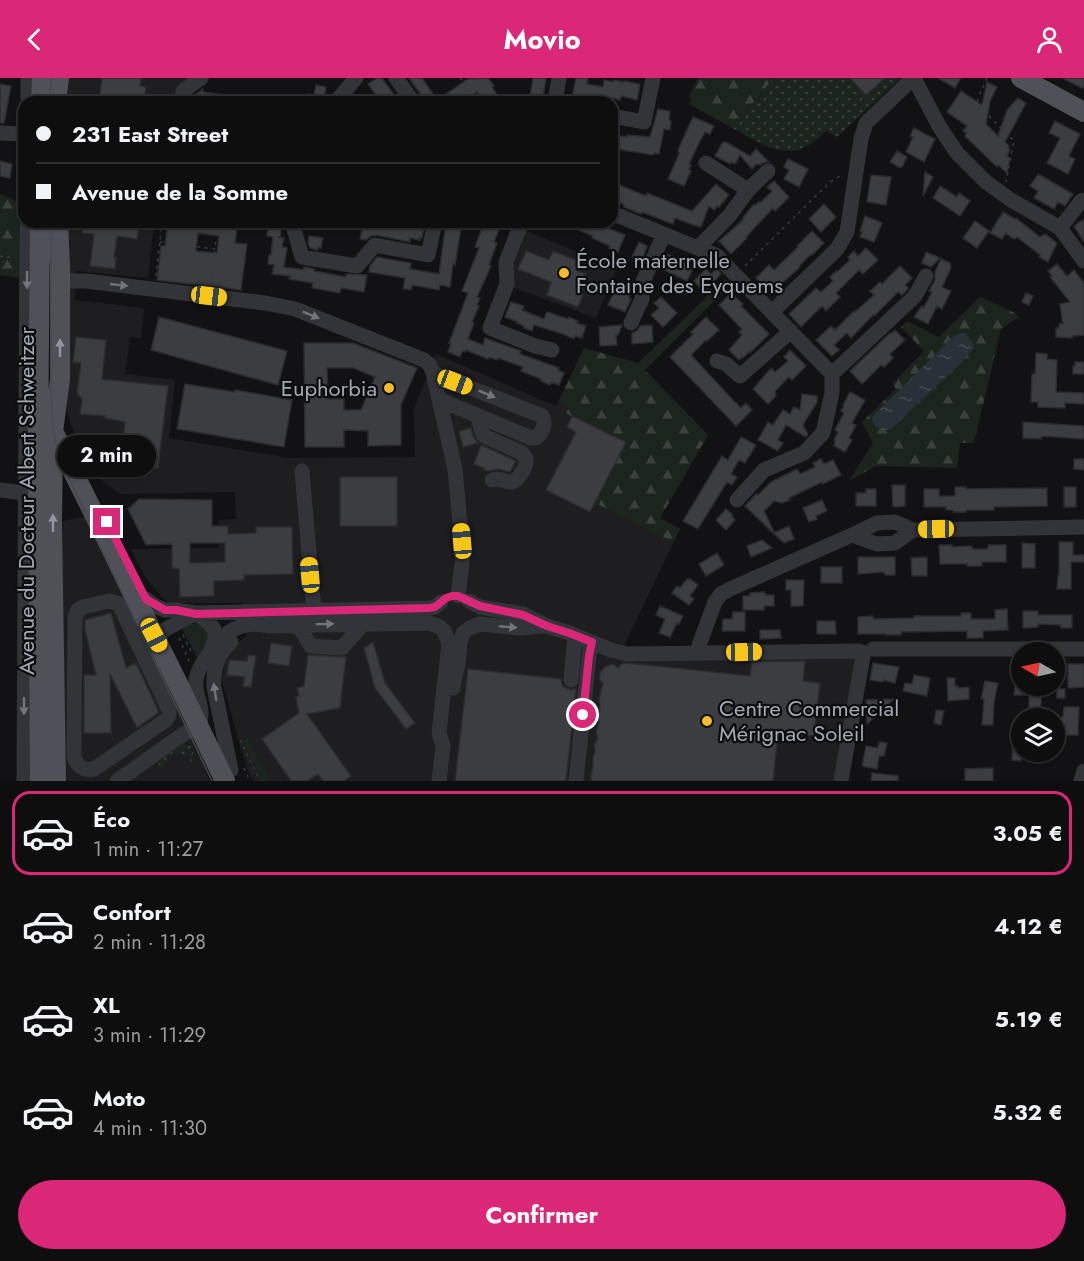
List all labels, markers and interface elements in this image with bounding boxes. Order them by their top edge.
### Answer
text: Movio [503,20,581,59]
icon: back [18,23,51,56]
icon: person [1033,23,1066,56]
text: 231 East Street [72,118,228,150]
text: Avenue de la Somme [72,176,288,208]
place label: École maternelle Fontaine des Eyquems [576,244,783,301]
marker: École maternelle Fontaine des Eyquems [557,266,571,280]
one-way arrow [22,271,32,290]
one-way arrow [109,280,128,290]
car [190,285,228,307]
one-way arrow [302,310,320,320]
street label: Avenue du Docteur Albert Schweitzer [10,326,42,675]
one-way arrow [55,338,65,357]
car [435,367,475,397]
place label: Euphorbia [281,372,377,404]
marker: Euphorbia [382,381,396,395]
one-way arrow [479,390,497,400]
callout: 2 min [57,435,156,477]
text: 2 min [80,441,133,470]
route end [93,508,120,535]
one-way arrow [48,514,58,533]
car [918,520,954,538]
car [451,522,473,560]
car [299,556,321,594]
car [138,615,170,655]
one-way arrow [315,620,334,629]
one-way arrow [499,622,518,632]
north arrow [1011,642,1065,696]
map controls [1011,642,1065,762]
car [726,643,762,661]
one-way arrow [211,682,220,701]
place label: Centre Commercial Mérignac Soleil [719,692,899,749]
one-way arrow [19,697,29,716]
route start [569,701,596,728]
button: layers [1011,708,1065,762]
marker: Centre Commercial Mérignac Soleil [700,714,714,728]
text: Éco [93,803,130,835]
icon: car [21,806,75,860]
text: 3.05 € [993,817,1063,849]
text: 1 min · 11:27 [93,835,203,864]
text: Confort [93,896,171,928]
icon: car [21,899,75,953]
text: 4.12 € [994,910,1063,942]
text: 2 min · 11:28 [93,928,206,957]
text: XL [93,989,120,1021]
icon: car [21,992,75,1046]
text: 5.19 € [995,1003,1063,1035]
text: 3 min · 11:29 [93,1021,206,1050]
text: Moto [93,1082,146,1114]
icon: car [21,1085,75,1139]
text: 5.32 € [993,1096,1063,1128]
text: 4 min · 11:30 [93,1114,207,1143]
button: Confirmer [18,1180,1066,1249]

